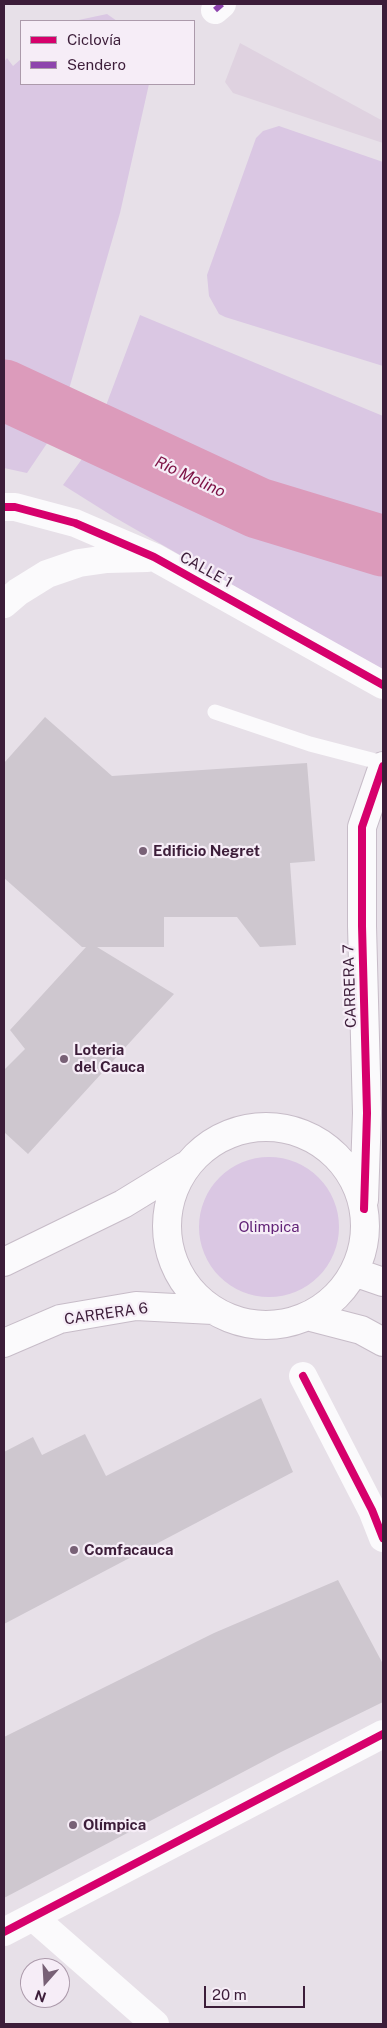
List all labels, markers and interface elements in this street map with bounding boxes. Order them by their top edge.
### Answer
legend [20,20,195,85]
text: Ciclovía [67,31,121,48]
text: Sendero [67,56,126,73]
water label: Río Molino [152,452,228,502]
street label: CALLE 1 [177,548,235,592]
place label: Edificio Negret [153,842,260,860]
marker: Edificio Negret [137,845,149,857]
street label: CARRERA 7 [340,944,360,1028]
place label: Loteria del Cauca [74,1041,145,1076]
marker: Loteria del Cauca [58,1053,70,1065]
park label: Olimpica [238,1218,300,1236]
street label: CARRERA 6 [63,1299,149,1329]
place label: Comfacauca [84,1541,174,1559]
marker: Comfacauca [68,1544,80,1556]
place label: Olímpica [83,1816,146,1834]
marker: Olímpica [67,1819,79,1831]
north arrow [20,1958,70,2008]
scale bar [207,1976,308,2008]
text: 20 m [212,1986,247,2003]
text: N [33,1987,48,2006]

